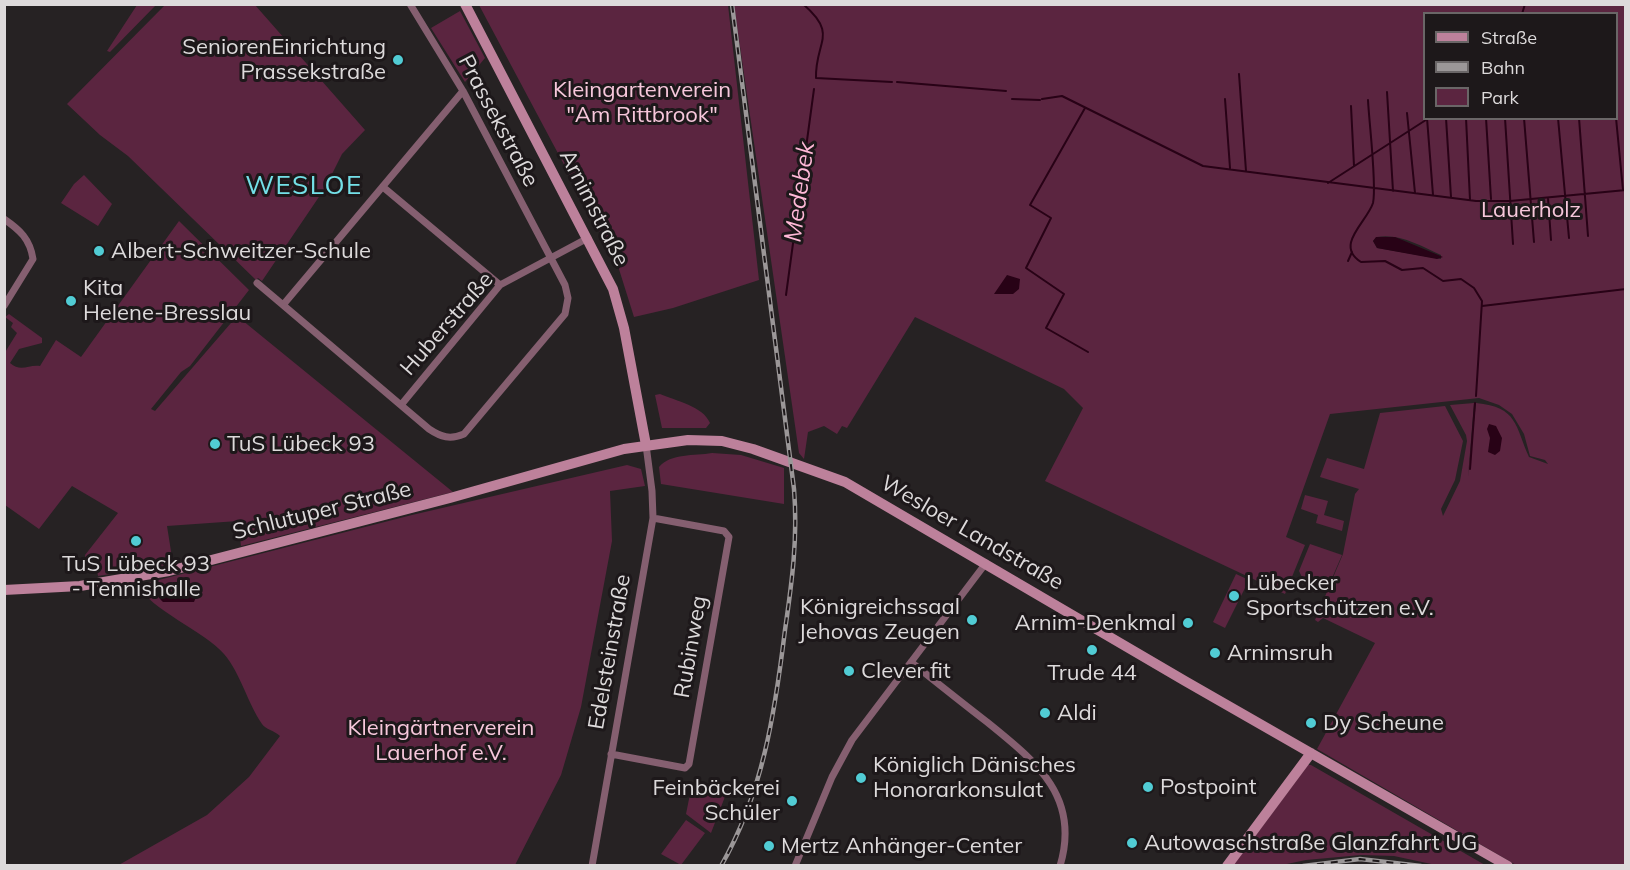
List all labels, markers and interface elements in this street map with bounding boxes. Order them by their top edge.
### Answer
legend [1423,12,1618,120]
text: Straße [1481,26,1537,49]
place label: SeniorenEinrichtung Prassekstraße [182,34,386,86]
street label: Prassekstraße [452,51,544,191]
marker: SeniorenEinrichtung Prassekstraße [391,53,405,67]
text: Bahn [1481,56,1525,79]
park label: Kleingartenverein "Am Rittbrook" [553,77,731,128]
text: Park [1481,86,1519,109]
water label: Medebek [779,140,821,244]
street label: Arnimstraße [553,145,635,271]
district label: WESLOE [245,170,363,202]
park label: Lauerholz [1481,197,1581,223]
place label: Albert-Schweitzer-Schule [111,238,371,264]
marker: Albert-Schweitzer-Schule [92,244,106,258]
street label: Huberstraße [395,267,499,381]
place label: Kita Helene-Bresslau [83,275,251,326]
marker: Kita Helene-Bresslau [64,294,78,308]
place label: TuS Lübeck 93 [227,431,375,457]
marker: TuS Lübeck 93 [208,437,222,451]
street label: Wesloer Landstraße [876,470,1068,596]
street label: Schlutuper Straße [230,476,414,546]
marker: TuS Lübeck 93 - Tennishalle [129,534,143,548]
place label: TuS Lübeck 93 - Tennishalle [62,551,210,602]
place label: Lübecker Sportschützen e.V. [1246,570,1434,622]
street label: Edelsteinstraße [583,572,637,732]
marker: Lübecker Sportschützen e.V. [1227,589,1241,603]
street label: Rubinweg [669,594,713,700]
place label: Königreichssaal Jehovas Zeugen [799,594,960,646]
place label: Arnim-Denkmal [1015,610,1176,636]
marker: Königreichssaal Jehovas Zeugen [965,613,979,627]
marker: Arnim-Denkmal [1181,616,1195,630]
place label: Arnimsruh [1227,640,1333,666]
marker: Trude 44 [1085,643,1099,657]
marker: Arnimsruh [1208,646,1222,660]
place label: Clever fit [861,658,951,684]
place label: Trude 44 [1047,660,1137,686]
marker: Clever fit [842,664,856,678]
place label: Aldi [1057,700,1097,726]
marker: Aldi [1038,706,1052,720]
place label: Dy Scheune [1323,710,1444,736]
park label: Kleingärtnerverein Lauerhof e.V. [348,715,534,766]
marker: Dy Scheune [1304,716,1318,730]
place label: Königlich Dänisches Honorarkonsulat [873,752,1076,804]
marker: Königlich Dänisches Honorarkonsulat [854,771,868,785]
place label: Postpoint [1160,774,1256,800]
place label: Feinbäckerei Schüler [653,775,780,826]
marker: Postpoint [1141,780,1155,794]
marker: Feinbäckerei Schüler [785,794,799,808]
place label: Autowaschstraße Glanzfahrt UG [1144,830,1477,856]
place label: Mertz Anhänger-Center [781,833,1022,859]
marker: Autowaschstraße Glanzfahrt UG [1125,836,1139,850]
marker: Mertz Anhänger-Center [762,839,776,853]

